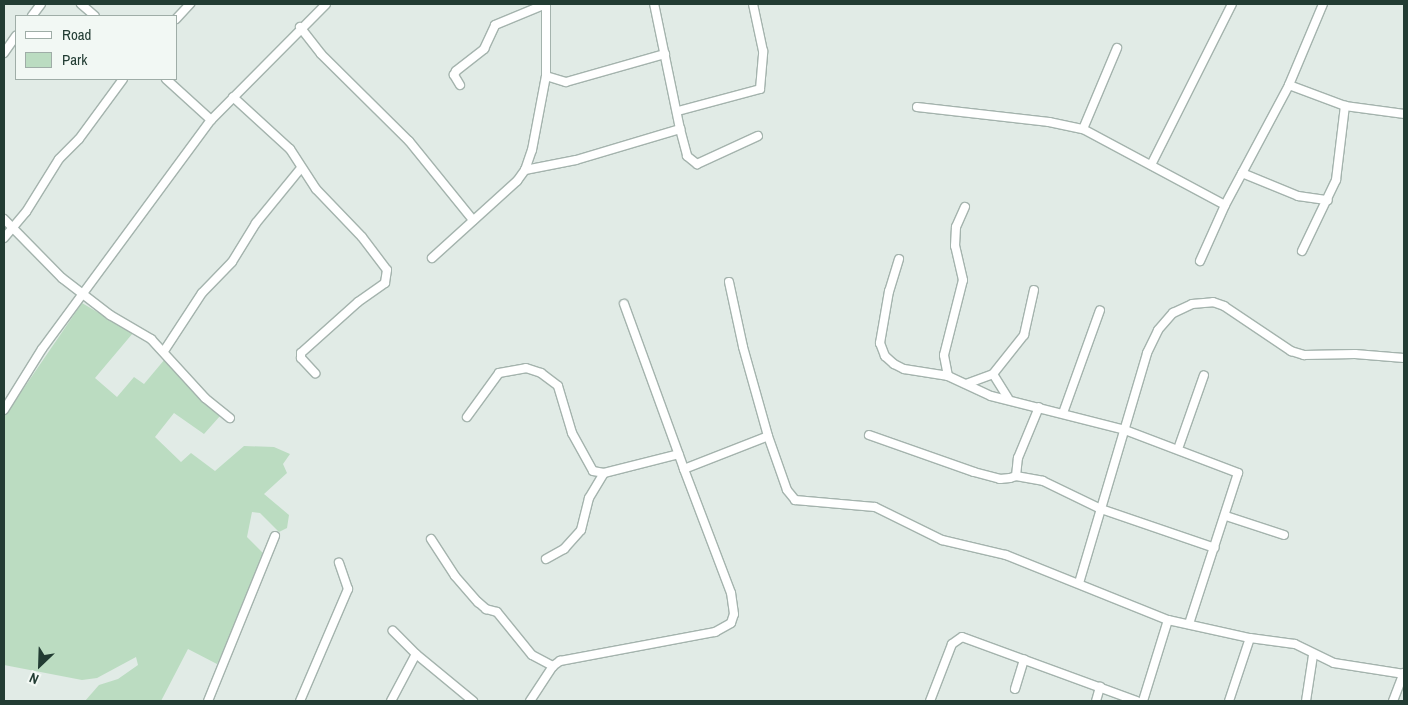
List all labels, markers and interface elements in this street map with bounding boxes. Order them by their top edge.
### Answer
legend [15,15,178,80]
text: Road [62,24,91,45]
text: Park [62,49,87,70]
north arrow [15,640,65,690]
text: N [26,669,41,689]

